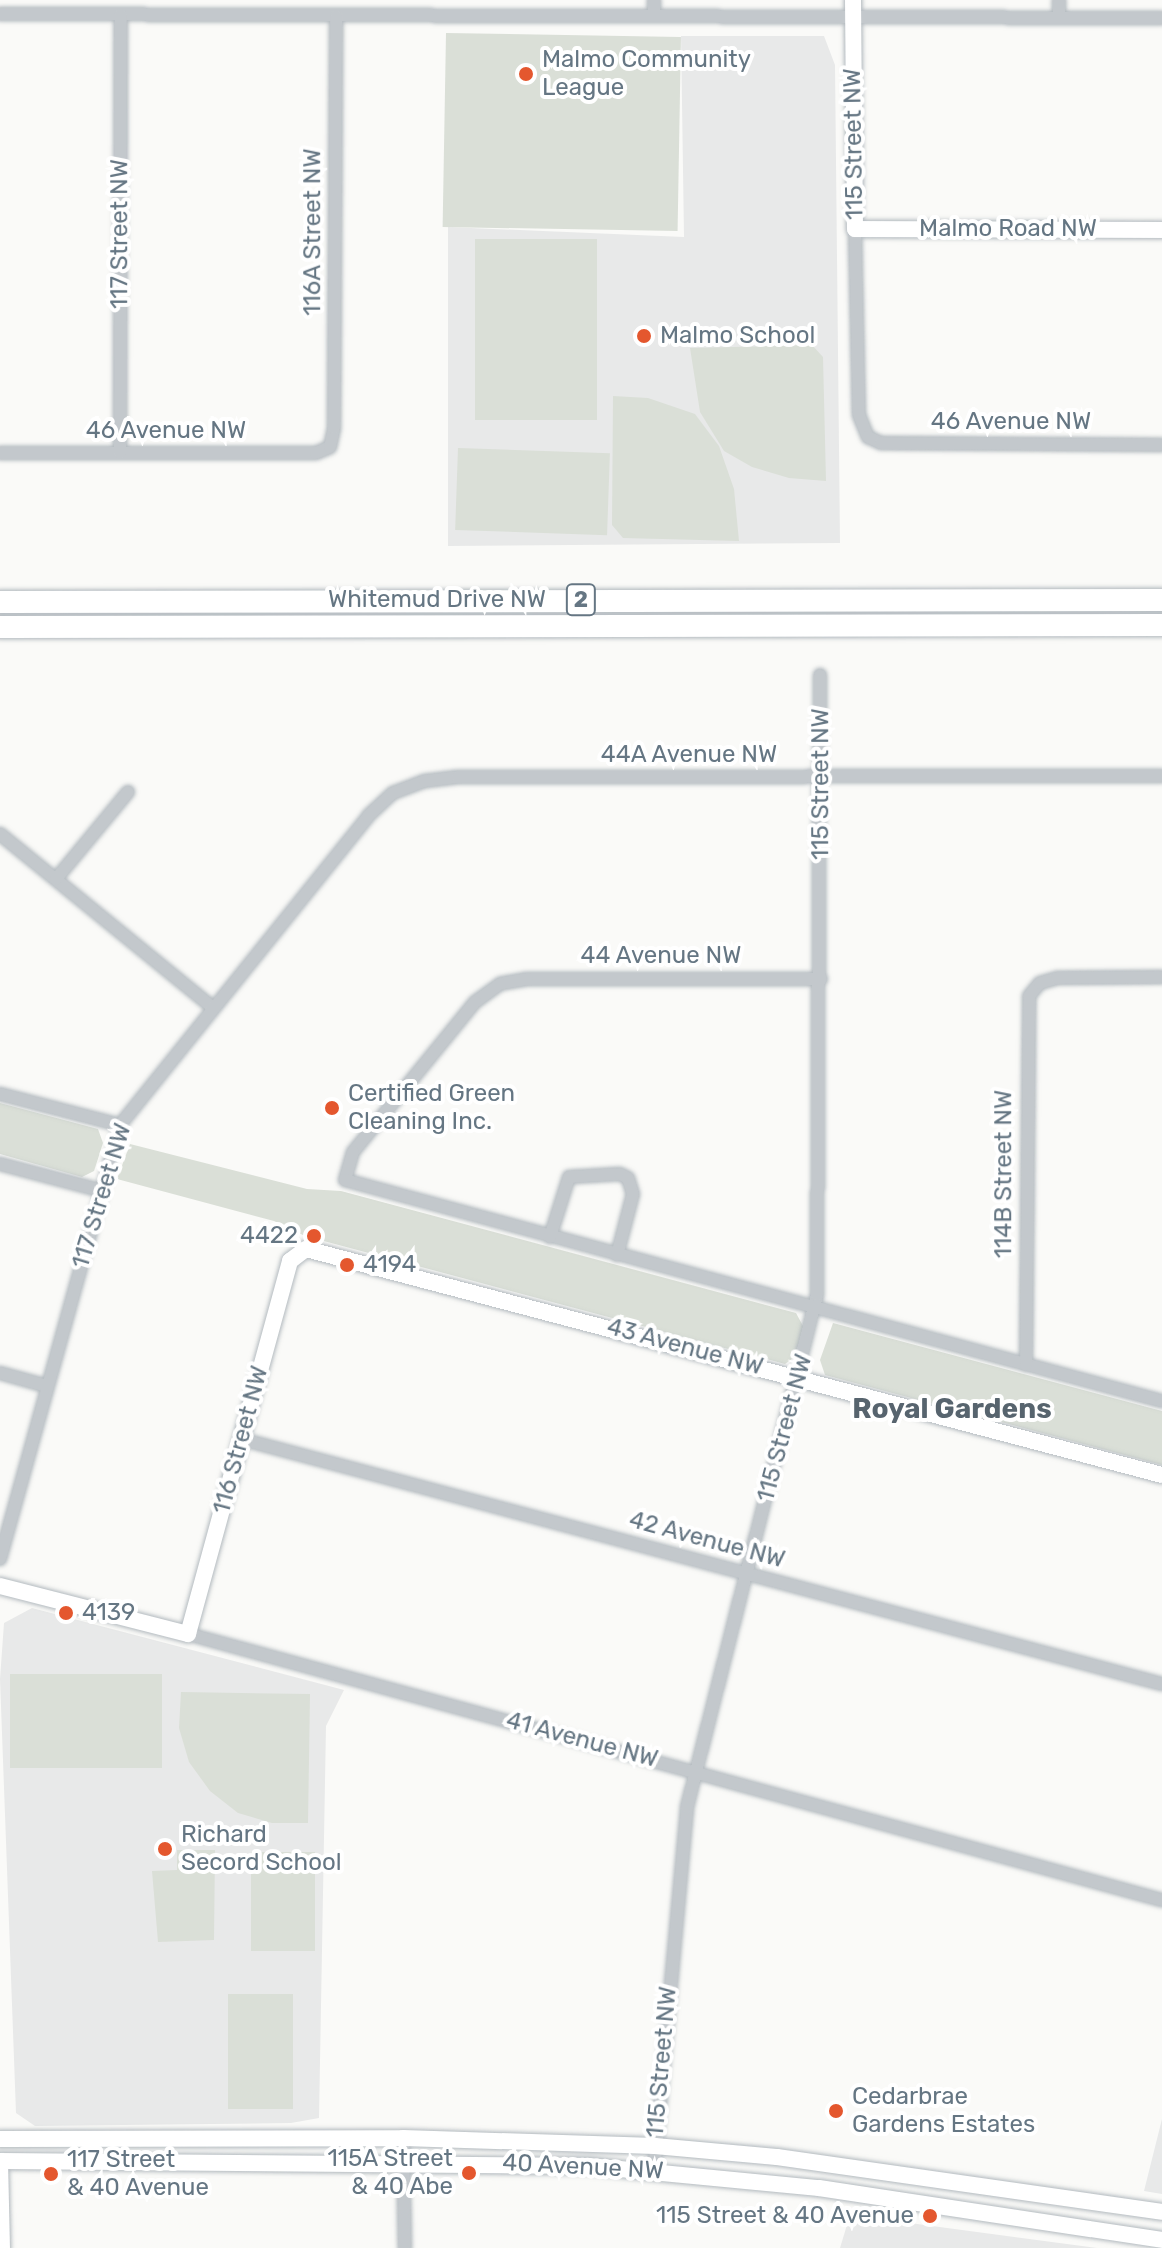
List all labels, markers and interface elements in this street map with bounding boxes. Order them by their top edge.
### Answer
place label: Malmo Community League [542,46,751,102]
marker: Malmo Community League [517,65,535,83]
street label: 115 Street NW [838,68,870,220]
street label: 116A Street NW [299,148,327,316]
street label: 117 Street NW [106,159,134,309]
street label: Malmo Road NW [919,215,1097,243]
place label: Malmo School [660,322,815,350]
marker: Malmo School [635,327,653,345]
street label: 46 Avenue NW [930,408,1092,436]
street label: 46 Avenue NW [85,417,247,445]
road number: 2 [565,582,597,618]
street label: Whitemud Drive NW [328,586,546,614]
street label: 115 Street NW [807,708,835,860]
street label: 44A Avenue NW [600,741,778,769]
street label: 44 Avenue NW [580,942,742,970]
place label: Certified Green Cleaning Inc. [348,1080,515,1136]
street label: 114B Street NW [990,1090,1018,1258]
marker: Certified Green Cleaning Inc. [323,1099,341,1117]
street label: 117 Street NW [66,1120,138,1272]
place label: 4422 [240,1222,298,1250]
marker: 4422 [305,1227,323,1245]
place label: 4194 [363,1251,416,1279]
marker: 4194 [338,1256,356,1274]
street label: 43 Avenue NW [603,1312,767,1382]
street label: 115 Street NW [751,1351,819,1505]
street label: 116 Street NW [207,1363,275,1517]
district label: Royal Gardens [852,1392,1052,1426]
street label: 42 Avenue NW [626,1505,788,1575]
place label: 4139 [82,1599,135,1627]
marker: 4139 [57,1604,75,1622]
street label: 41 Avenue NW [503,1706,661,1774]
place label: Richard Secord School [181,1821,342,1877]
marker: Richard Secord School [156,1840,174,1858]
street label: 115 Street NW [641,1985,683,2139]
place label: Cedarbrae Gardens Estates [852,2083,1035,2139]
marker: Cedarbrae Gardens Estates [827,2102,845,2120]
place label: 115A Street & 40 Abe [327,2145,453,2201]
place label: 117 Street & 40 Avenue [67,2146,210,2202]
street label: 40 Avenue NW [501,2148,665,2186]
marker: 115A Street & 40 Abe [460,2164,478,2182]
marker: 117 Street & 40 Avenue [42,2165,60,2183]
place label: 115 Street & 40 Avenue [655,2202,914,2230]
marker: 115 Street & 40 Avenue [921,2207,939,2225]

